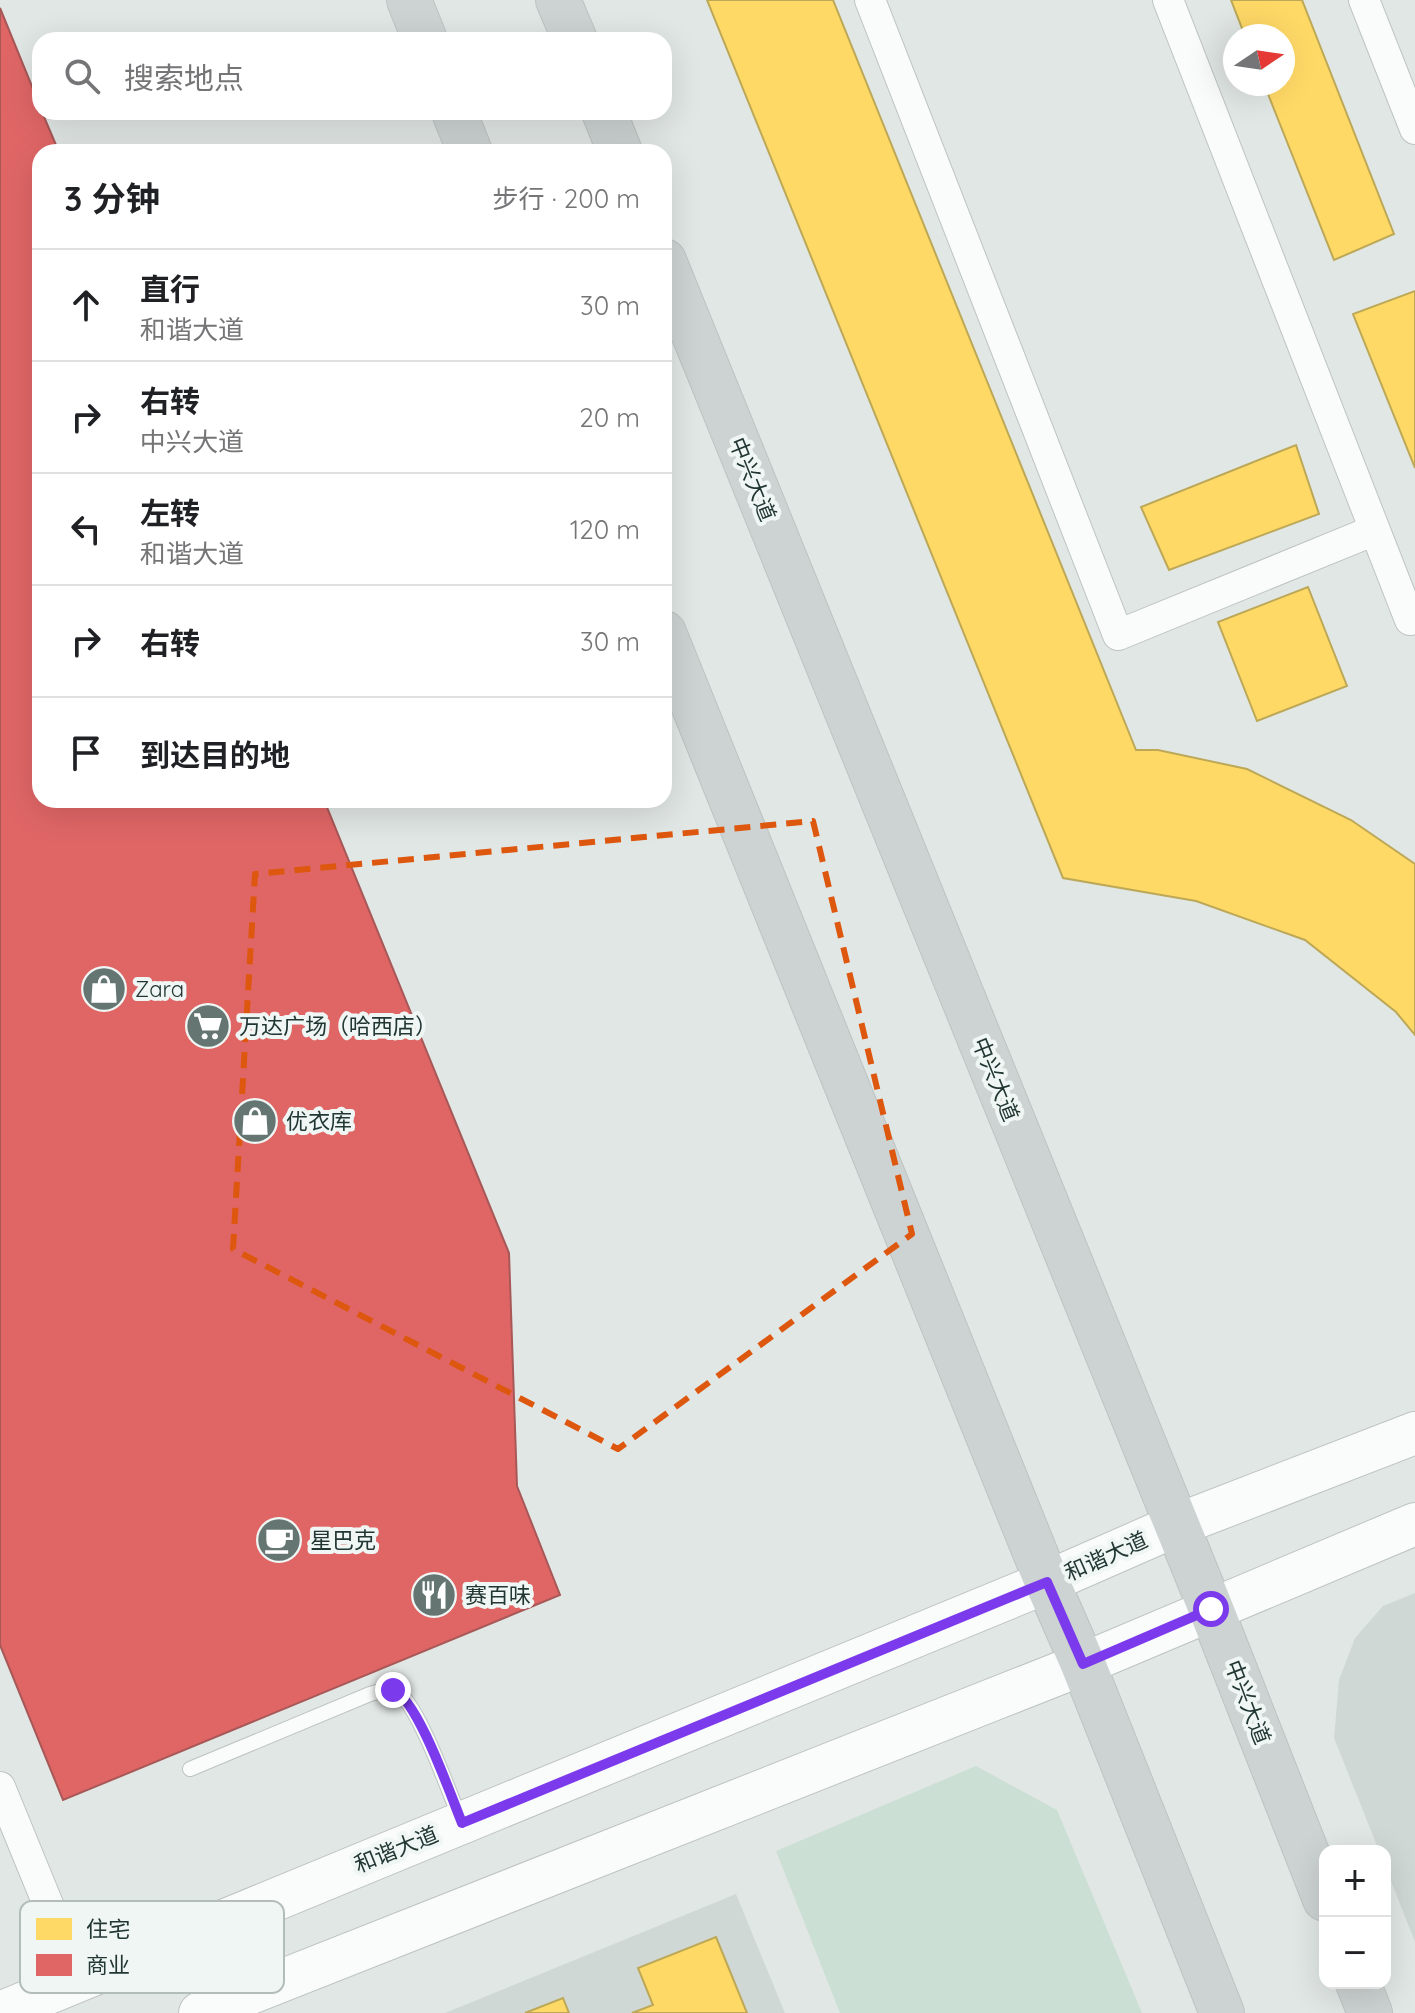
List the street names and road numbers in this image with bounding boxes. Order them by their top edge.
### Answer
street label: 中兴大道 [724,433,782,525]
street label: 中兴大道 [967,1033,1025,1125]
street label: 和谐大道 [1060,1525,1152,1587]
street label: 中兴大道 [1219,1656,1277,1748]
street label: 和谐大道 [350,1820,442,1878]

